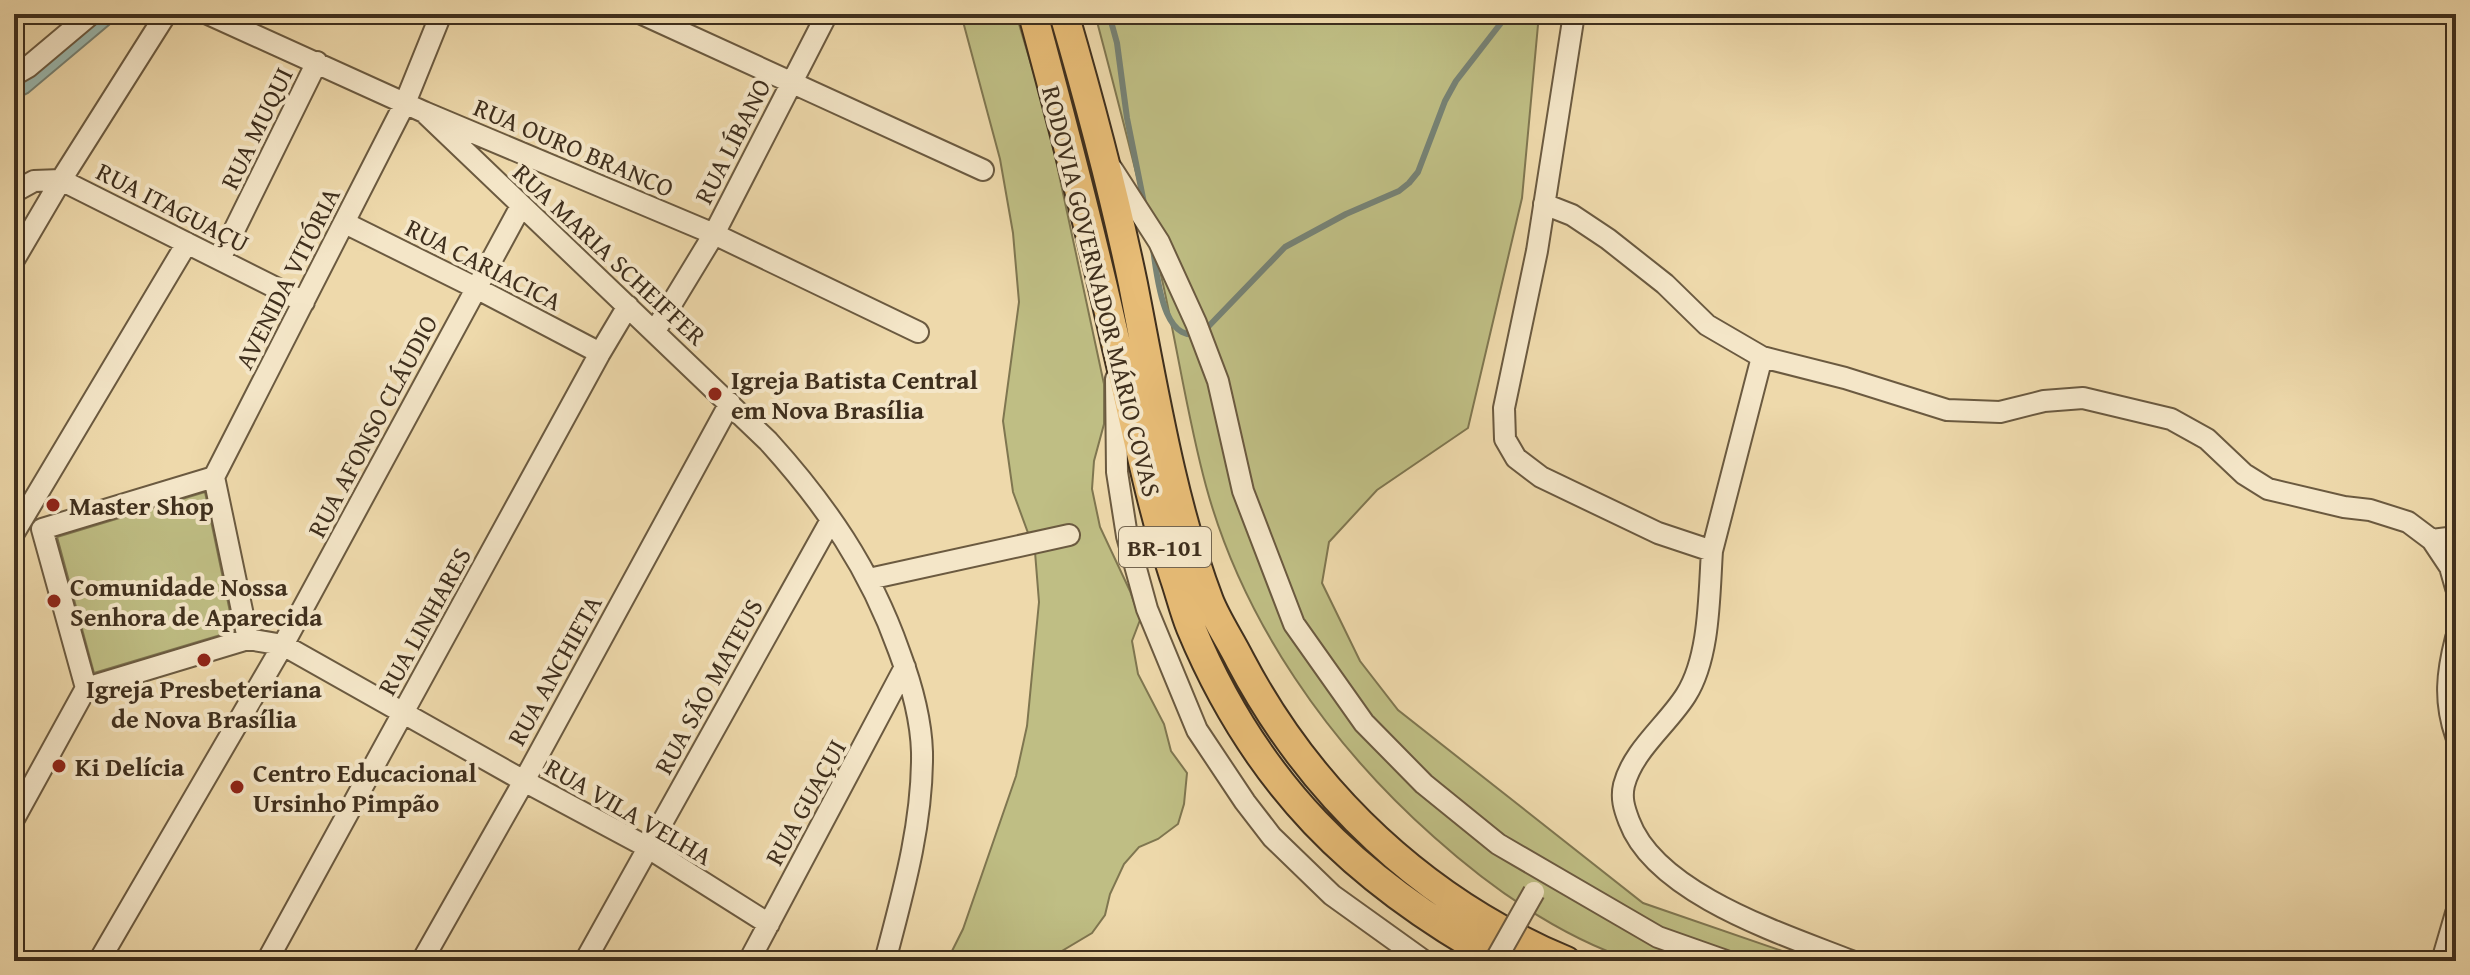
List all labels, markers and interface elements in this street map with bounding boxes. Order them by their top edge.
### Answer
street label: RUA MUQUI [210,60,302,196]
street label: RUA LÍBANO [684,71,780,211]
street label: RODOVIA GOVERNADOR MÁRIO COVAS [1032,81,1172,501]
street label: RUA OURO BRANCO [468,87,680,207]
street label: RUA ITAGUAÇU [90,152,256,262]
street label: RUA MARIA SCHEIFFER [504,154,716,354]
street label: AVENIDA VITÓRIA [224,180,350,376]
street label: RUA CARIACICA [399,208,569,320]
street label: RUA AFONSO CLÁUDIO [297,308,447,544]
place label: Igreja Batista Central em Nova Brasília [731,360,978,429]
marker: Igreja Batista Central em Nova Brasília [706,385,724,403]
place label: Master Shop [69,486,214,525]
marker: Master Shop [44,496,62,514]
road number: BR-101 [1119,527,1211,567]
street label: RUA LINHARES [367,540,481,702]
place label: Comunidade Nossa Senhora de Aparecida [70,567,323,636]
street label: RUA ANCHIETA [497,588,612,752]
street label: RUA SÃO MATEUS [644,591,772,781]
marker: Comunidade Nossa Senhora de Aparecida [45,592,63,610]
marker: Igreja Presbeteriana de Nova Brasília [195,651,213,669]
place label: Igreja Presbeteriana de Nova Brasília [86,669,323,738]
street label: RUA GUAÇUI [754,732,856,872]
place label: Ki Delícia [75,747,185,786]
street label: RUA VILA VELHA [538,747,720,875]
place label: Centro Educacional Ursinho Pimpão [253,753,477,822]
marker: Ki Delícia [50,757,68,775]
marker: Centro Educacional Ursinho Pimpão [228,778,246,796]

